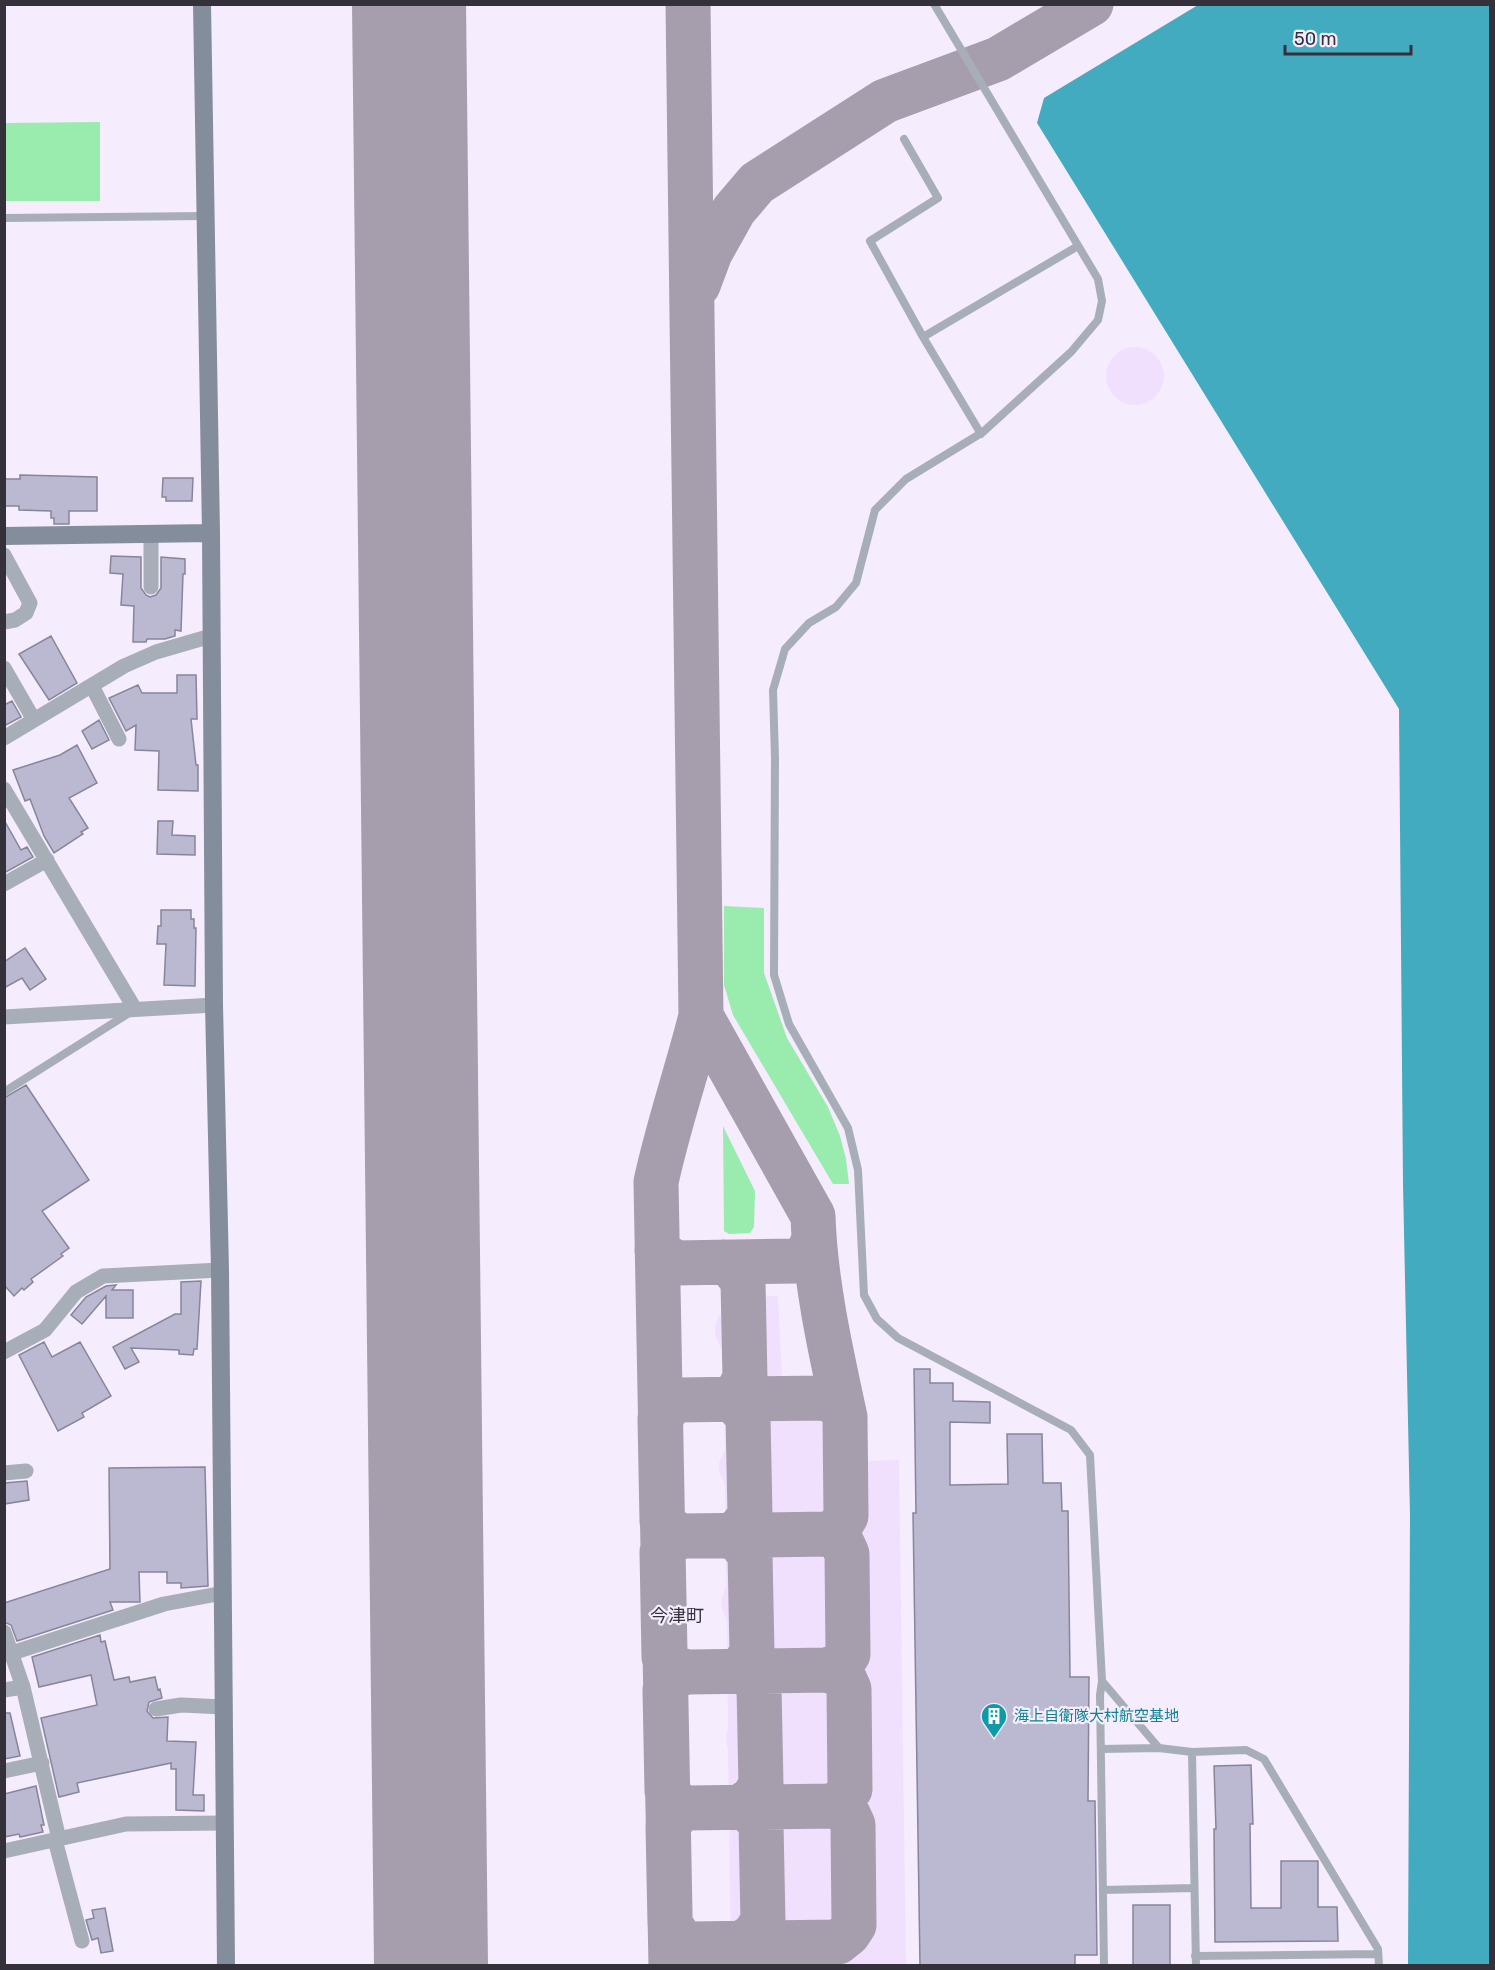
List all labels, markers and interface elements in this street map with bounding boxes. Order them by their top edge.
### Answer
scale bar [1285,18,1411,56]
text: 50 m [1294,28,1337,50]
district label: 今津町 [650,1605,704,1627]
building icon: 海上自衛隊大村航空基地 [979,1701,1009,1739]
place label: 海上自衛隊大村航空基地 [1014,1707,1179,1725]

